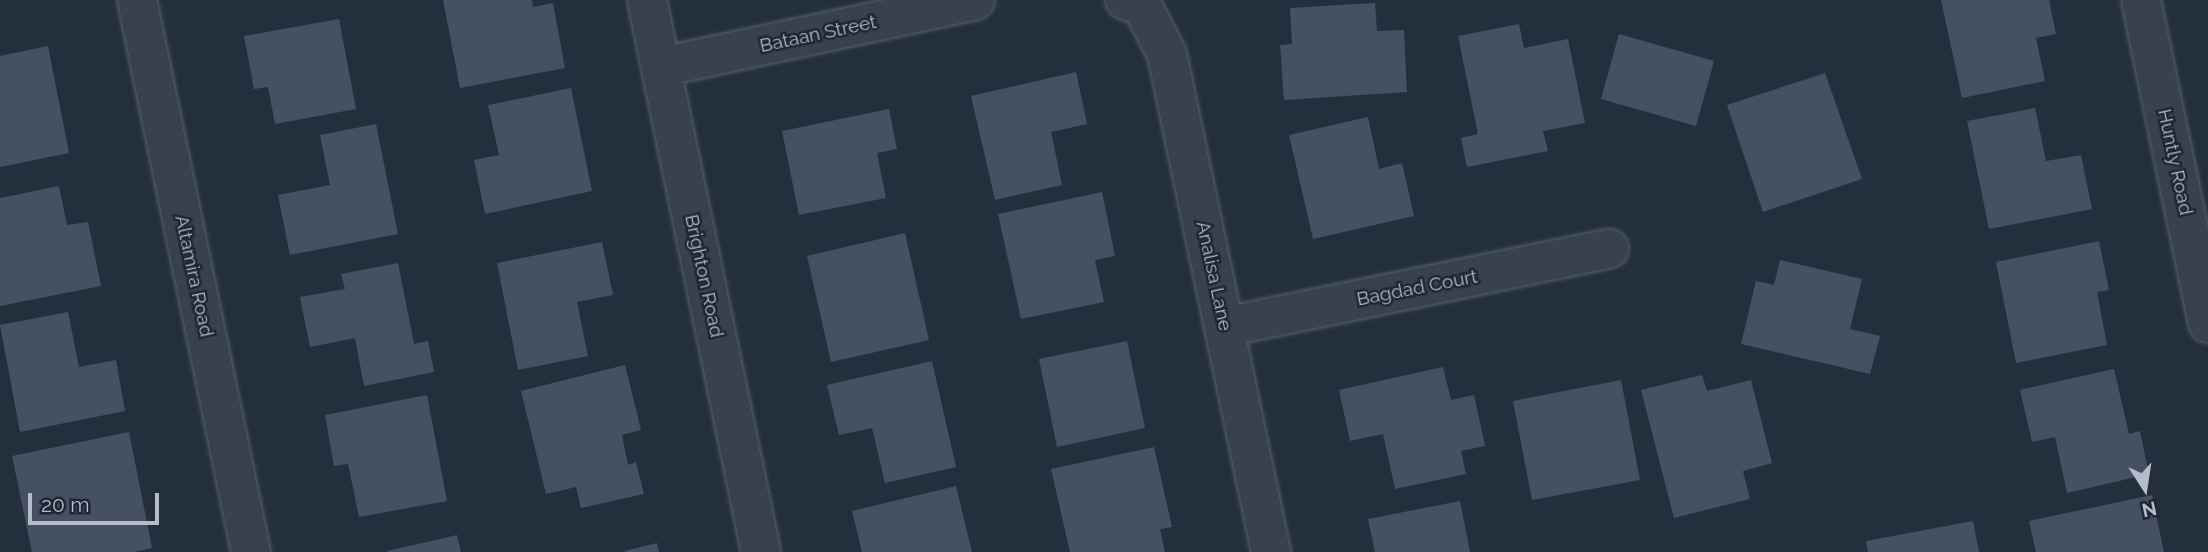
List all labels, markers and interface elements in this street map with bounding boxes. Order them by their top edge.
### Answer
street label: Bataan Street [758,11,878,57]
street label: Huntly Road [2153,107,2197,217]
street label: Brighton Road [680,212,728,340]
street label: Altamira Road [170,213,218,339]
street label: Analisa Lane [1191,219,1237,333]
street label: Bagdad Court [1355,265,1479,311]
north arrow [2110,454,2180,524]
scale bar [32,478,163,522]
text: 20 m [41,492,89,517]
text: N [2140,497,2159,522]

